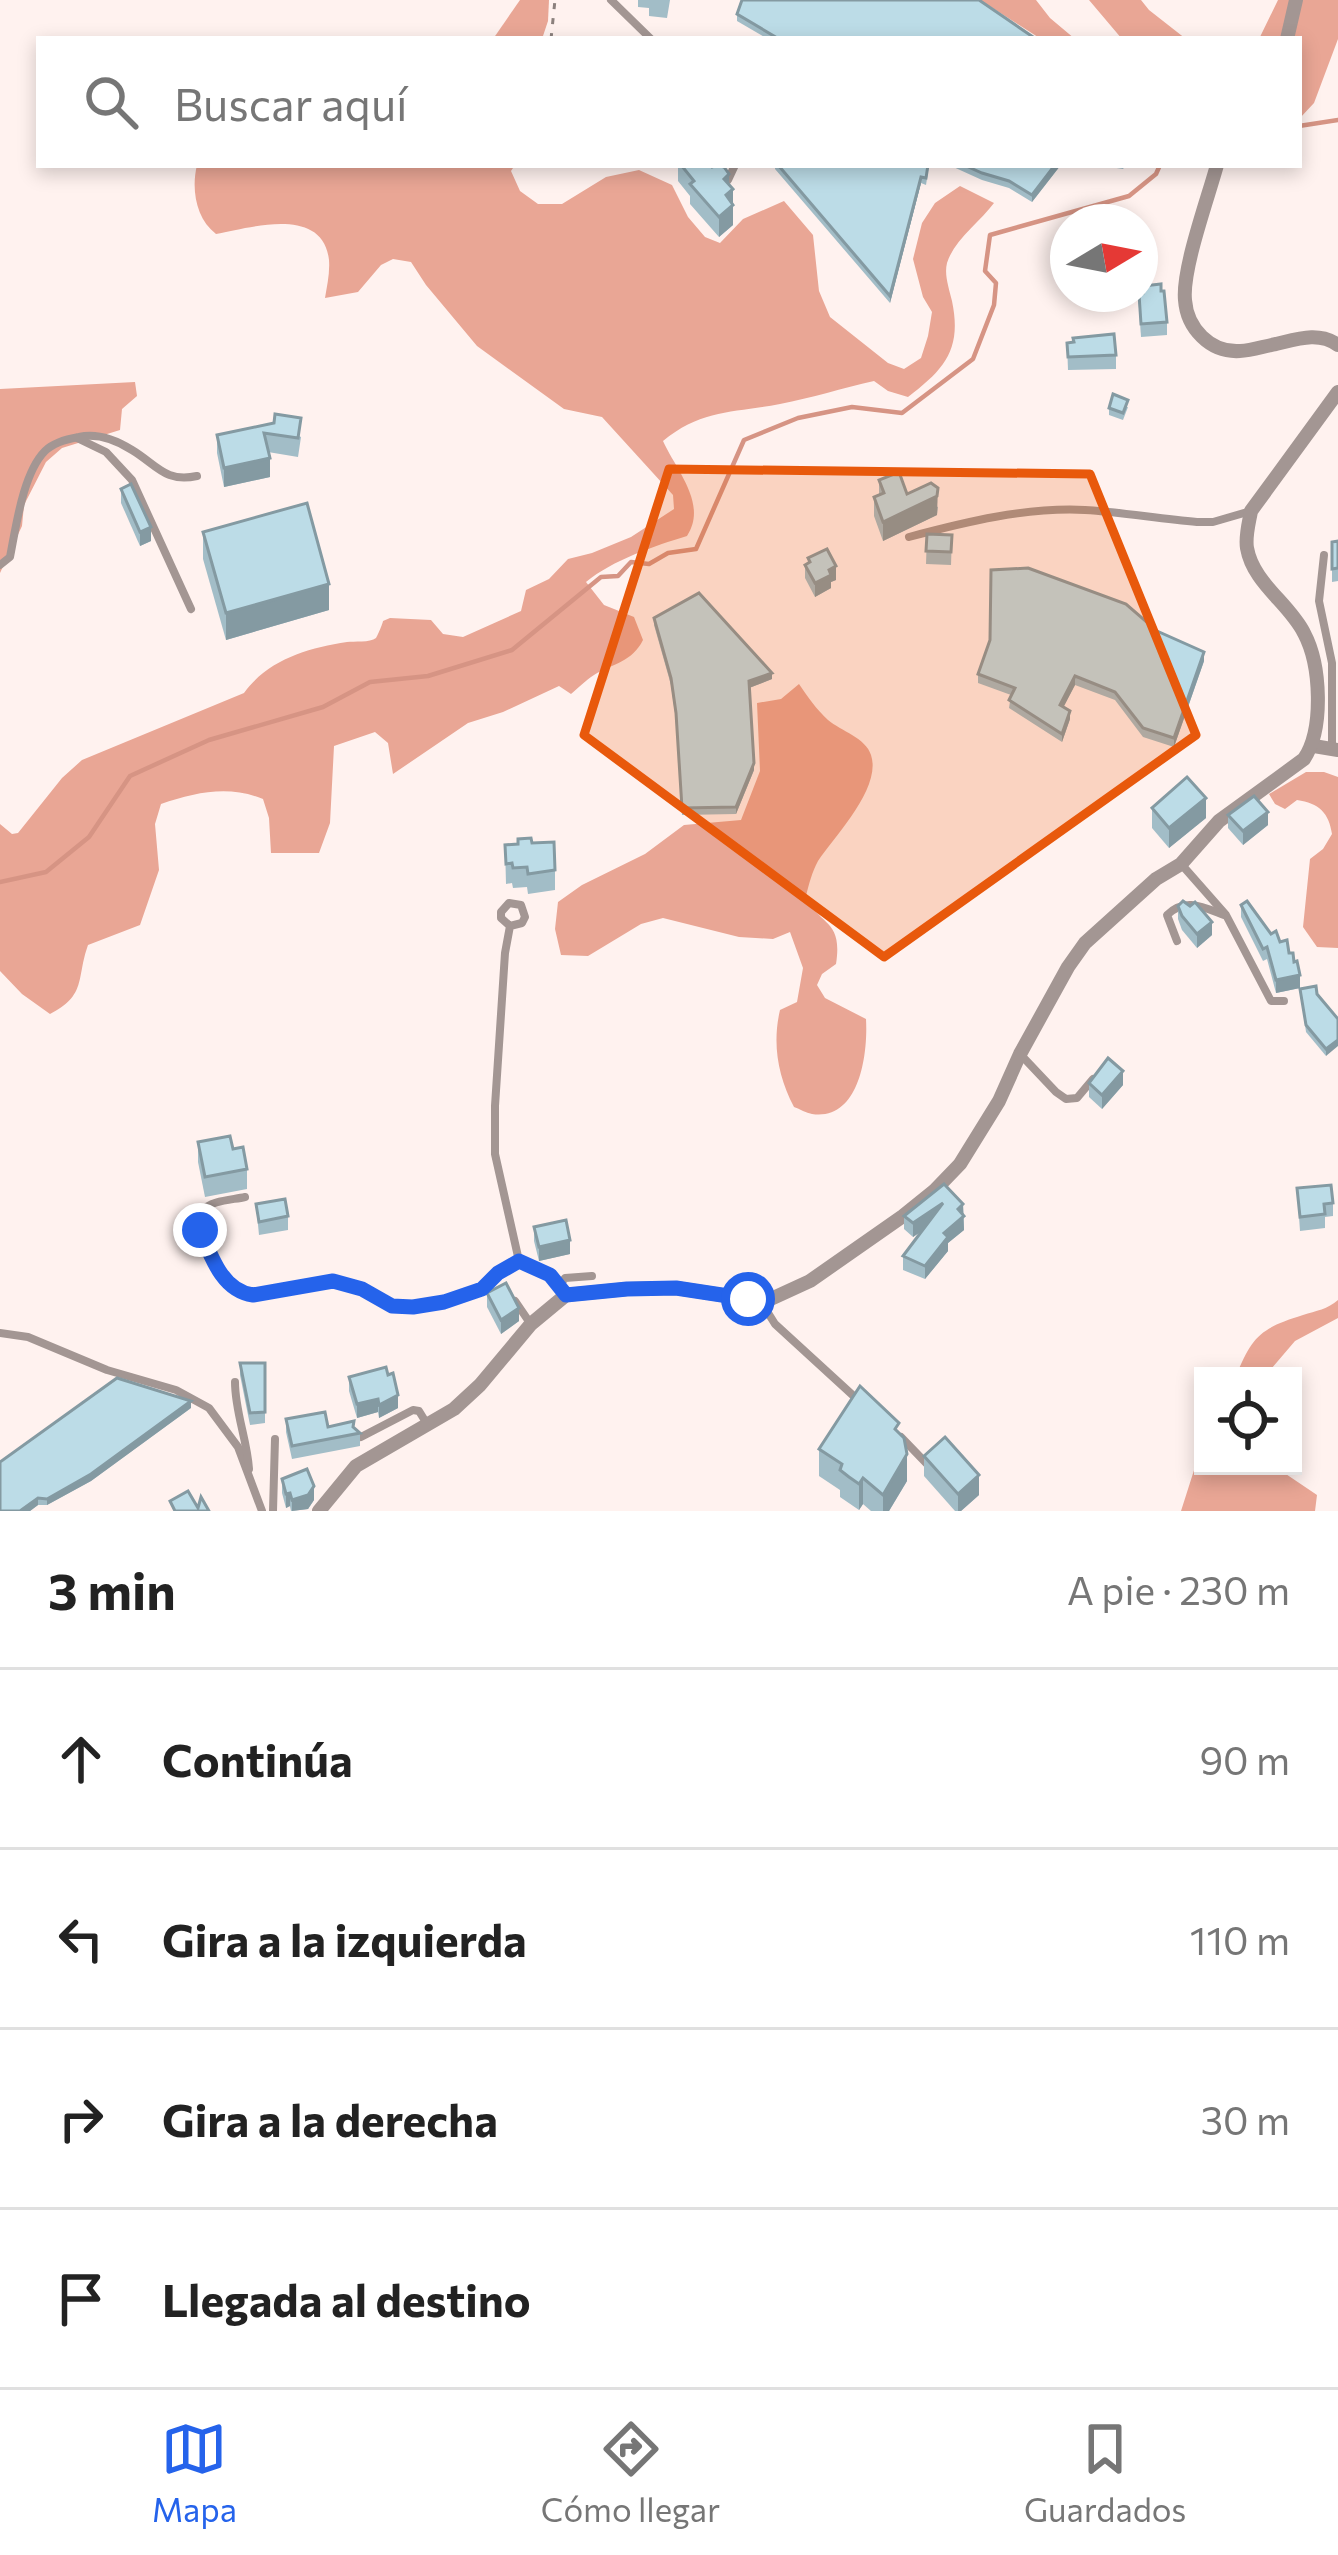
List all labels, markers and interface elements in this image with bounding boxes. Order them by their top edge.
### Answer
search box [36,36,1302,168]
icon: search [78,69,144,135]
text: Buscar aquí [174,75,408,130]
north arrow [1050,204,1158,312]
route end [173,1203,227,1257]
route start [721,1272,775,1326]
map controls [1194,1367,1302,1475]
button: locate [1194,1367,1302,1475]
text: 3 min [48,1558,176,1621]
text: A pie · 230 m [1067,1565,1290,1613]
icon: ahead [48,1726,114,1792]
text: Continúa [162,1731,353,1786]
text: 90 m [1199,1735,1290,1783]
icon: left [48,1906,114,1972]
text: Gira a la izquierda [162,1911,527,1966]
text: 110 m [1190,1915,1290,1963]
icon: right [48,2086,114,2152]
text: Gira a la derecha [162,2091,498,2146]
text: 30 m [1201,2095,1290,2143]
icon: arrive [48,2266,114,2332]
text: Llegada al destino [162,2271,531,2326]
tab: Mapa [152,2416,237,2529]
tab: Cómo llegar [541,2416,720,2529]
tab: Guardados [1024,2416,1186,2529]

